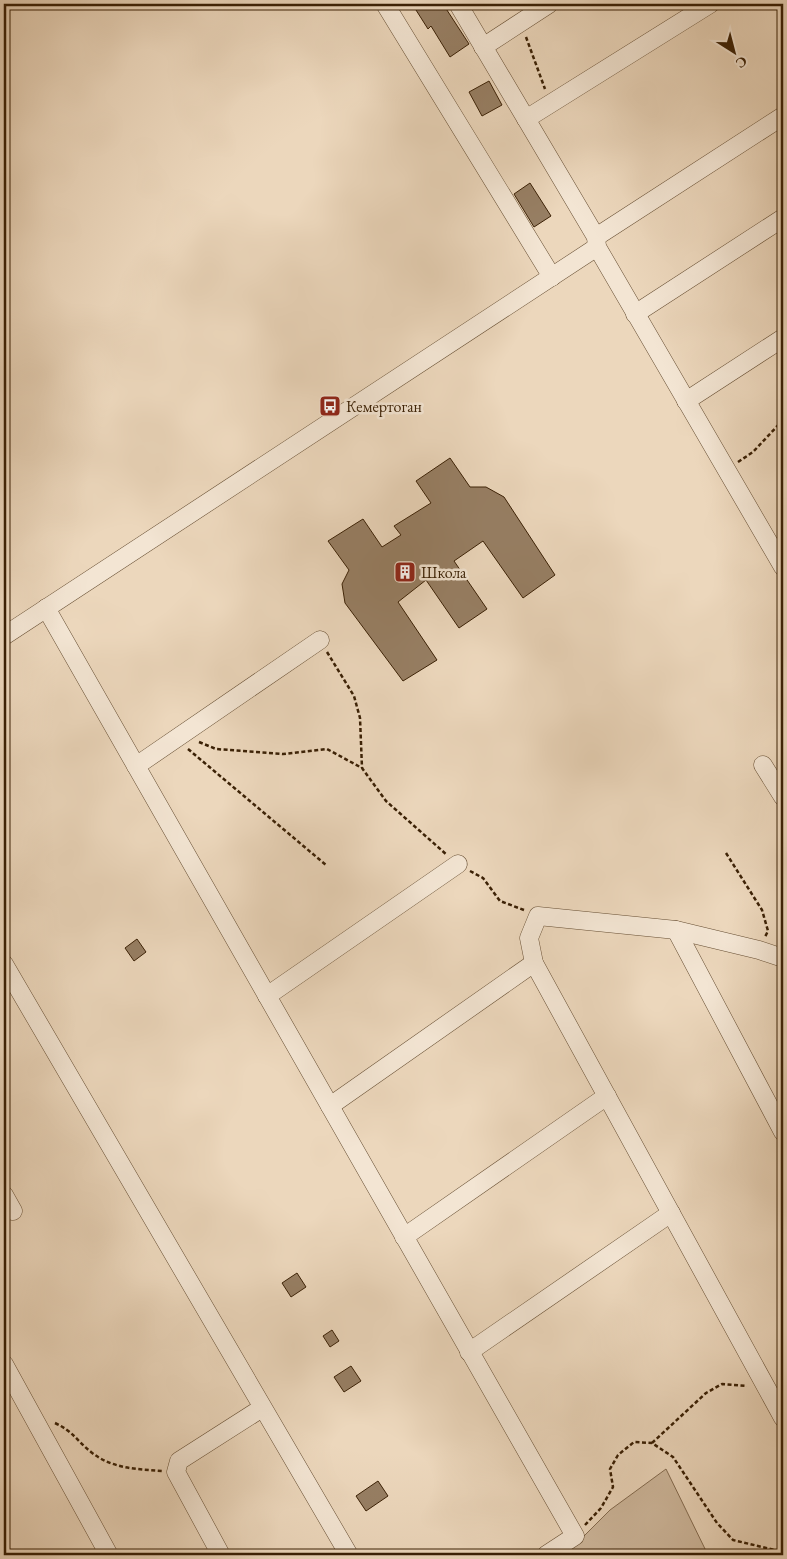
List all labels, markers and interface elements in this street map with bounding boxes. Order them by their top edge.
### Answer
north arrow [710,28,760,78]
text: С [732,52,751,73]
bus stop icon: Кемертоган [318,394,342,418]
place label: Кемертоган [346,396,422,417]
building icon: Школа [393,560,417,584]
place label: Школа [421,562,467,583]

